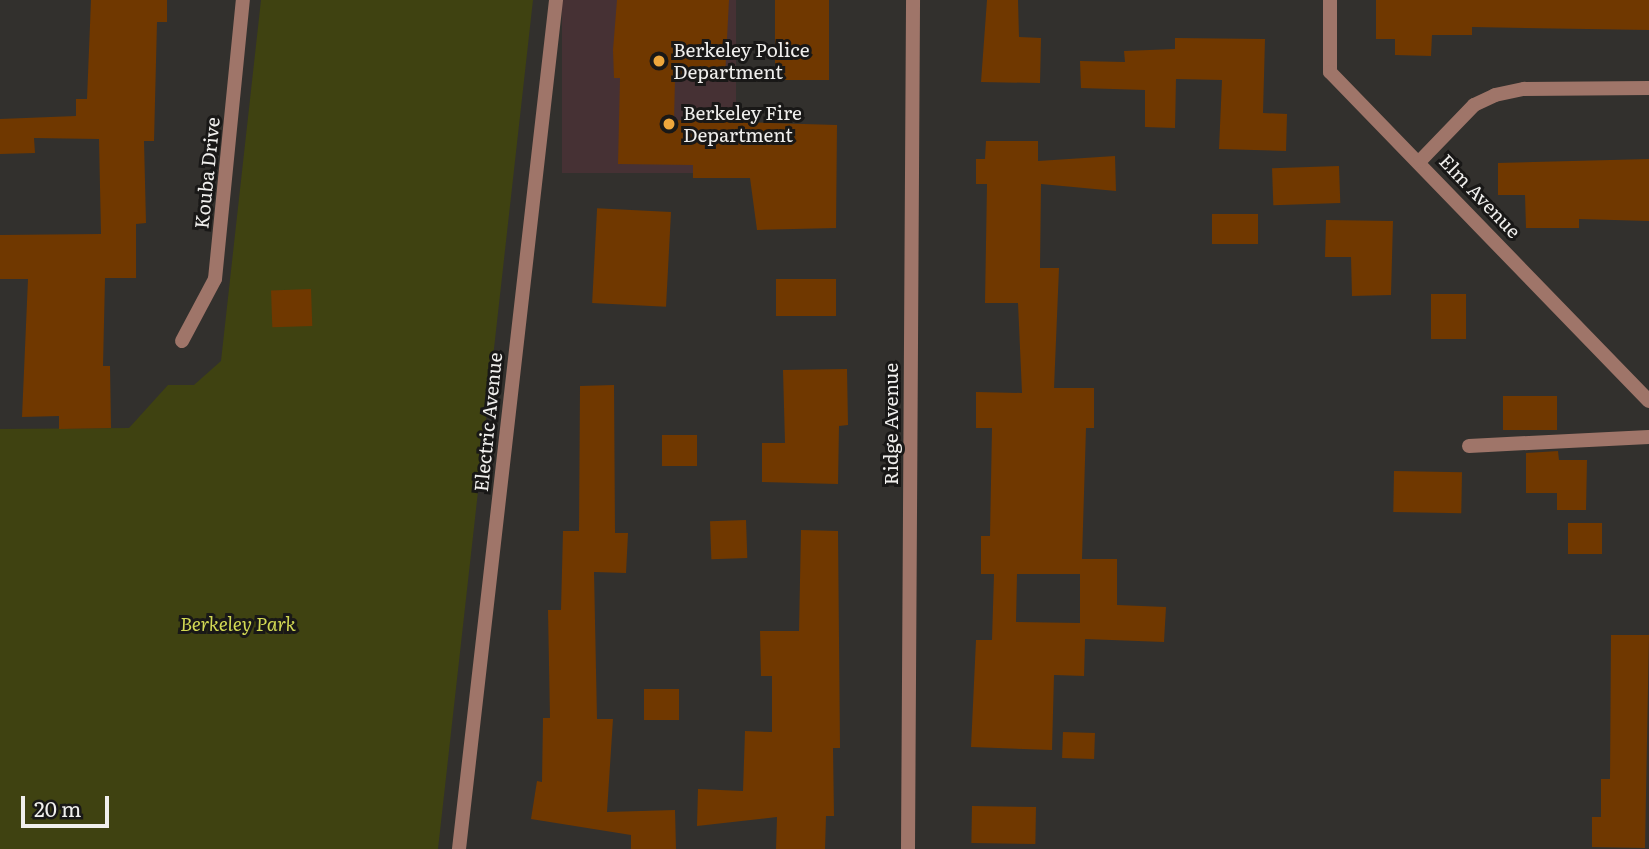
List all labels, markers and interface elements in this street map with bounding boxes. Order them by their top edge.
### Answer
place label: Berkeley Police Department [673,39,809,83]
marker: Berkeley Police Department [651,53,667,69]
place label: Berkeley Fire Department [683,102,802,146]
street label: Kouba Drive [190,116,224,230]
marker: Berkeley Fire Department [661,116,677,132]
street label: Elm Avenue [1435,150,1525,242]
street label: Electric Avenue [469,351,507,493]
street label: Ridge Avenue [880,363,902,485]
park label: Berkeley Park [180,613,296,635]
scale bar [24,782,112,826]
text: 20 m [34,792,81,823]

